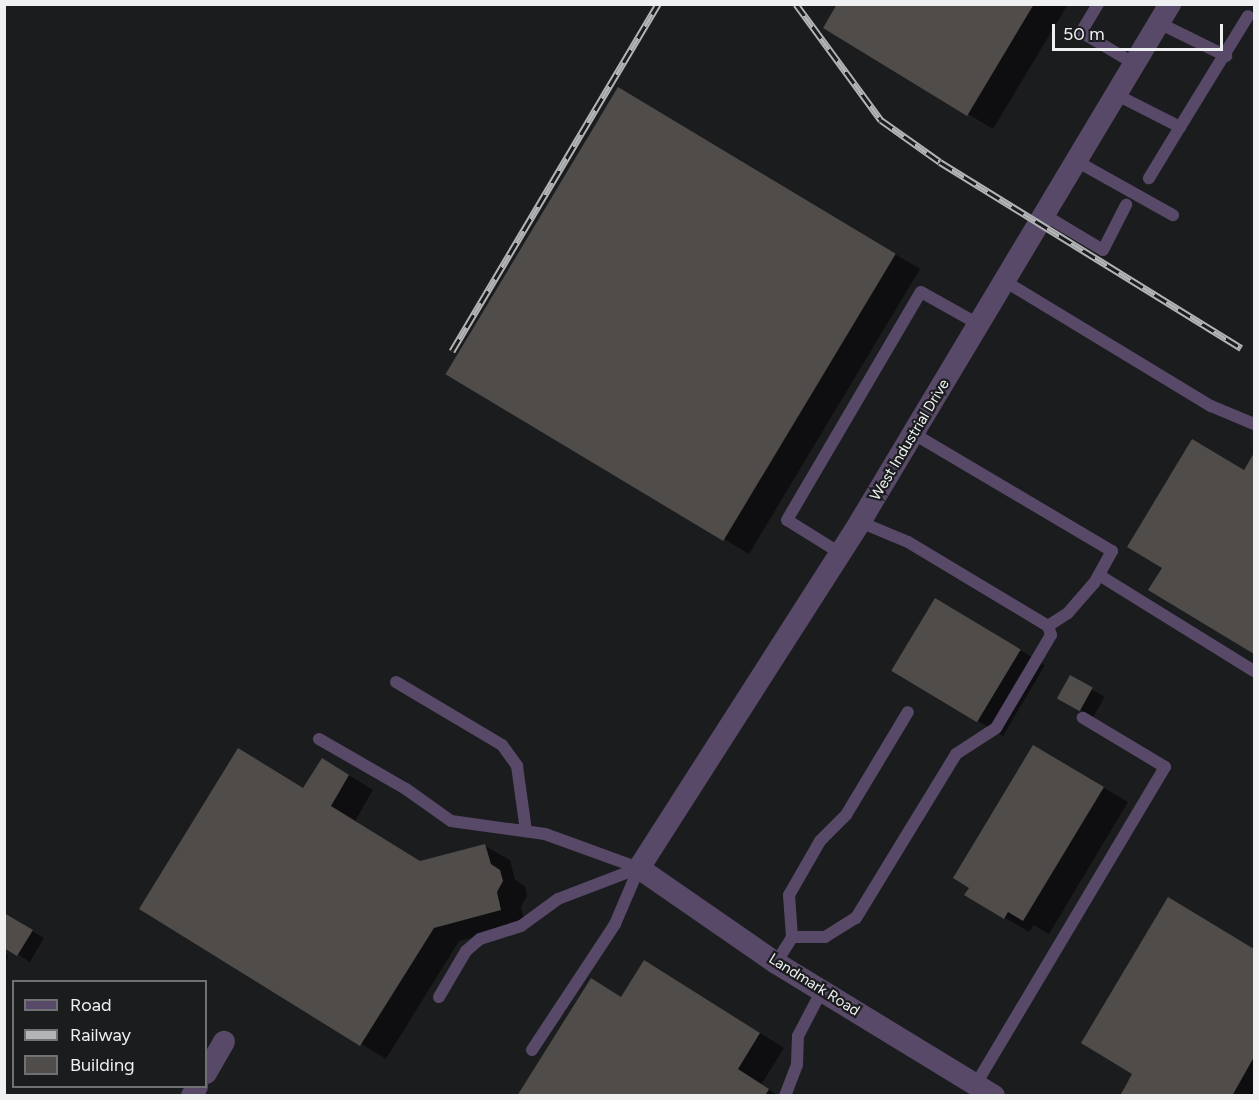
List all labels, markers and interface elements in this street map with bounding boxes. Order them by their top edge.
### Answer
scale bar [1055,12,1226,50]
text: 50 m [1063,23,1105,45]
street label: West Industrial Drive [867,376,953,504]
street label: Landmark Road [765,950,863,1020]
legend [12,980,207,1088]
text: Road [70,994,111,1016]
text: Railway [70,1024,131,1046]
text: Building [70,1054,135,1076]

